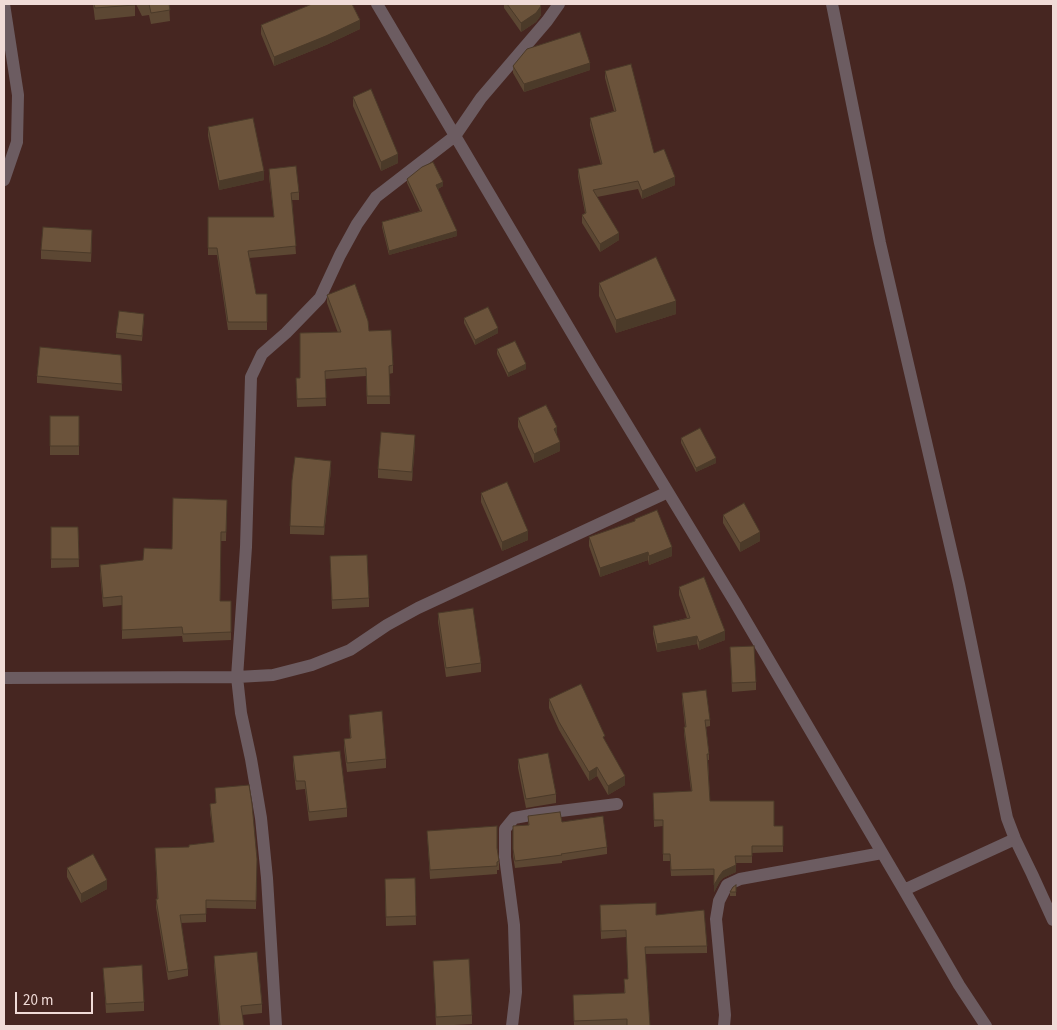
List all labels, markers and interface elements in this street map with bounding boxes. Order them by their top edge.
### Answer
scale bar [18,982,95,1014]
text: 20 m [23,990,53,1011]

